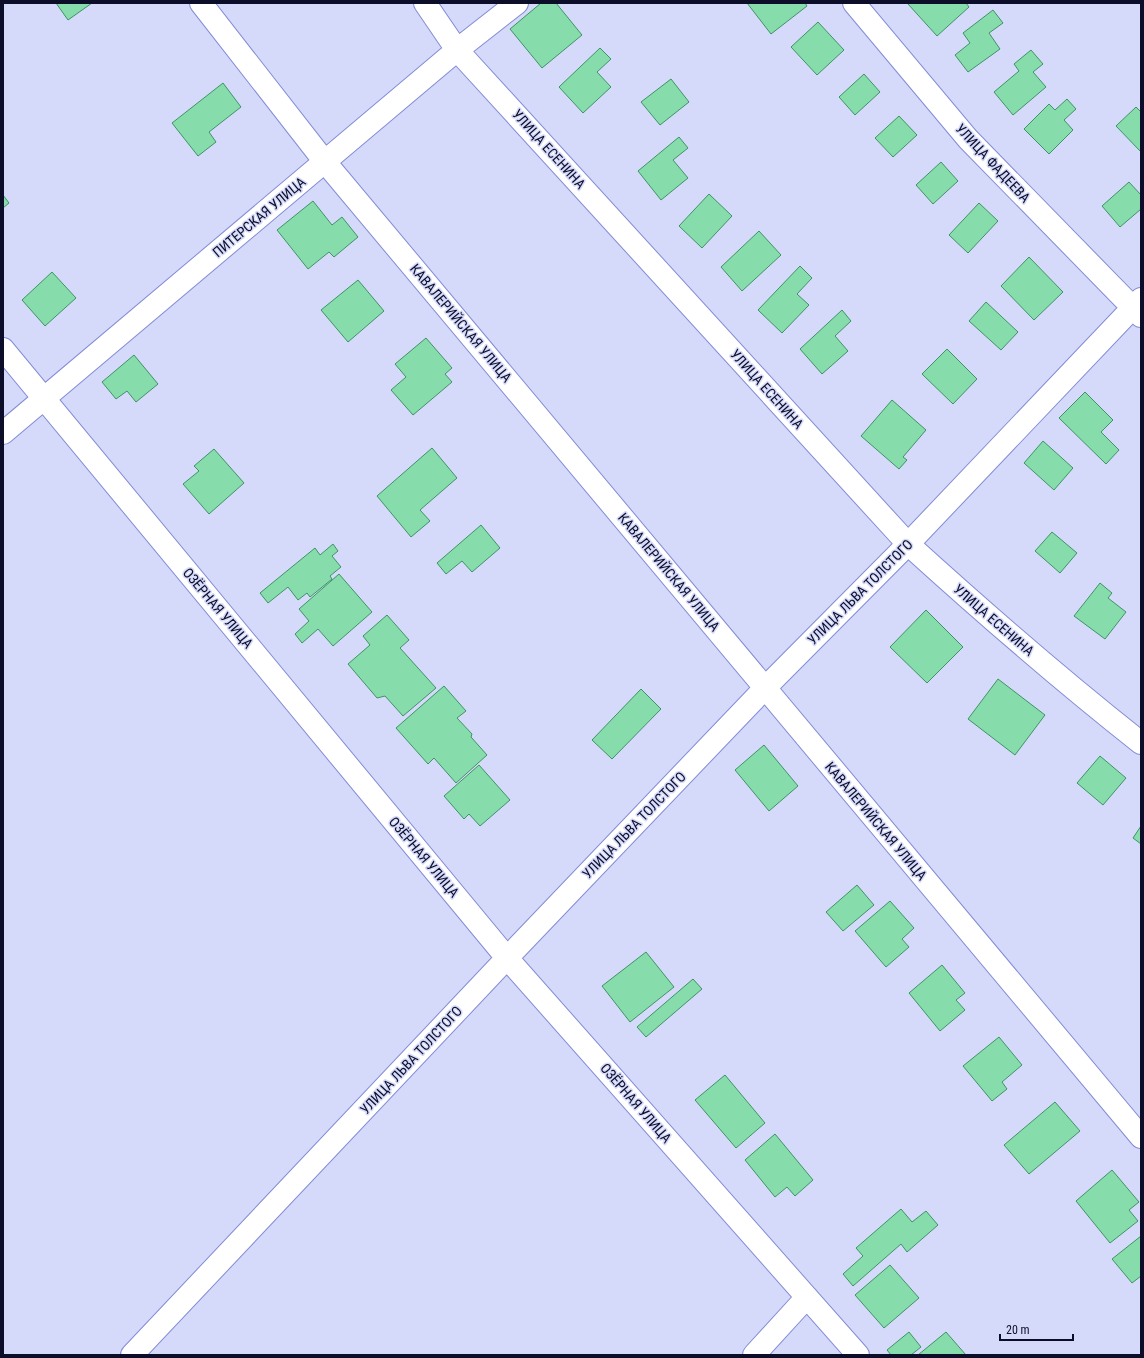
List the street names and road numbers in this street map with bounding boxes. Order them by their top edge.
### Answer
street label: УЛИЦА ЕСЕНИНА [509,106,589,192]
street label: УЛИЦА ФАДЕЕВА [953,120,1033,206]
street label: ПИТЕРСКАЯ УЛИЦА [209,174,309,260]
street label: КАВАЛЕРИЙСКАЯ УЛИЦА [407,261,515,385]
street label: УЛИЦА ЕСЕНИНА [727,346,807,432]
street label: КАВАЛЕРИЙСКАЯ УЛИЦА [615,510,723,634]
street label: УЛИЦА ЛЬВА ТОЛСТОГО [804,536,916,648]
street label: ОЗЁРНАЯ УЛИЦА [180,565,256,651]
street label: УЛИЦА ЕСЕНИНА [951,581,1037,659]
street label: КАВАЛЕРИЙСКАЯ УЛИЦА [822,759,930,883]
street label: УЛИЦА ЛЬВА ТОЛСТОГО [579,768,689,882]
street label: ОЗЁРНАЯ УЛИЦА [386,814,462,900]
street label: УЛИЦА ЛЬВА ТОЛСТОГО [357,1003,465,1117]
street label: ОЗЁРНАЯ УЛИЦА [597,1060,675,1146]

